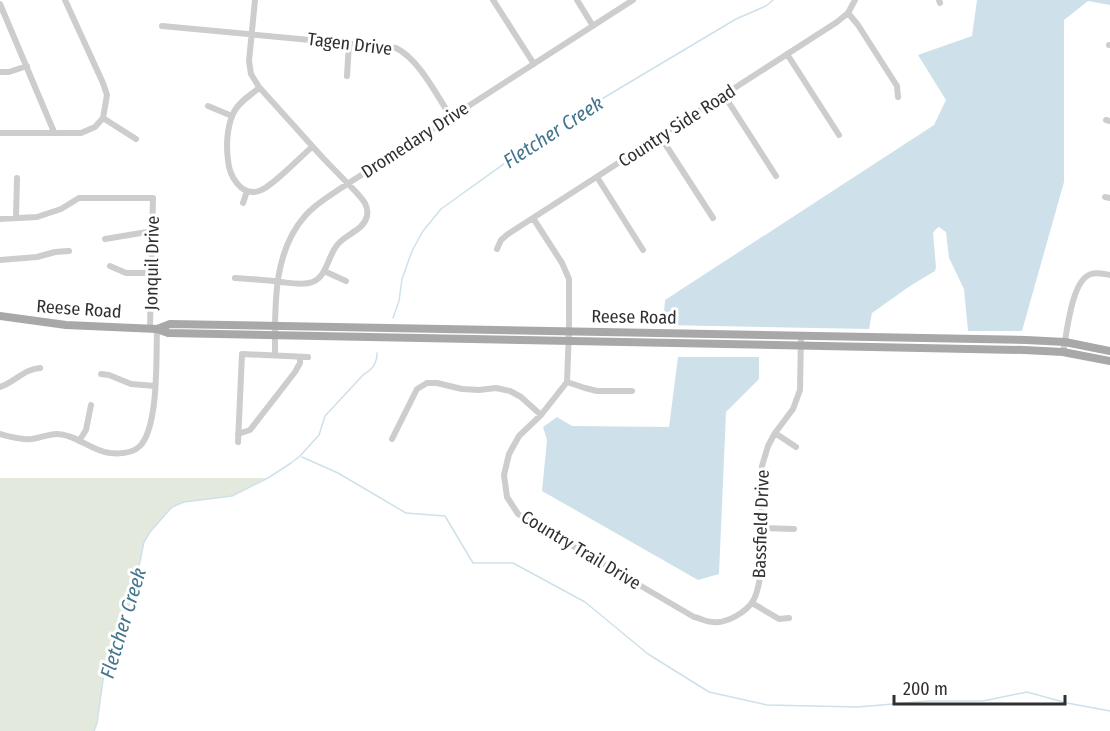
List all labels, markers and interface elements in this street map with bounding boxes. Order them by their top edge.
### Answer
street label: Tagen Drive [306,28,394,60]
street label: Country Side Road [614,80,740,172]
water label: Fletcher Creek [499,91,607,173]
street label: Dromedary Drive [357,97,473,183]
street label: Jonquil Drive [140,215,164,310]
street label: Reese Road [36,295,122,323]
street label: Reese Road [591,305,677,329]
street label: Bassfield Drive [748,469,774,579]
street label: Country Trail Drive [517,506,645,594]
water label: Fletcher Creek [95,565,151,681]
scale bar [894,668,1065,706]
text: 200 m [903,678,948,700]

